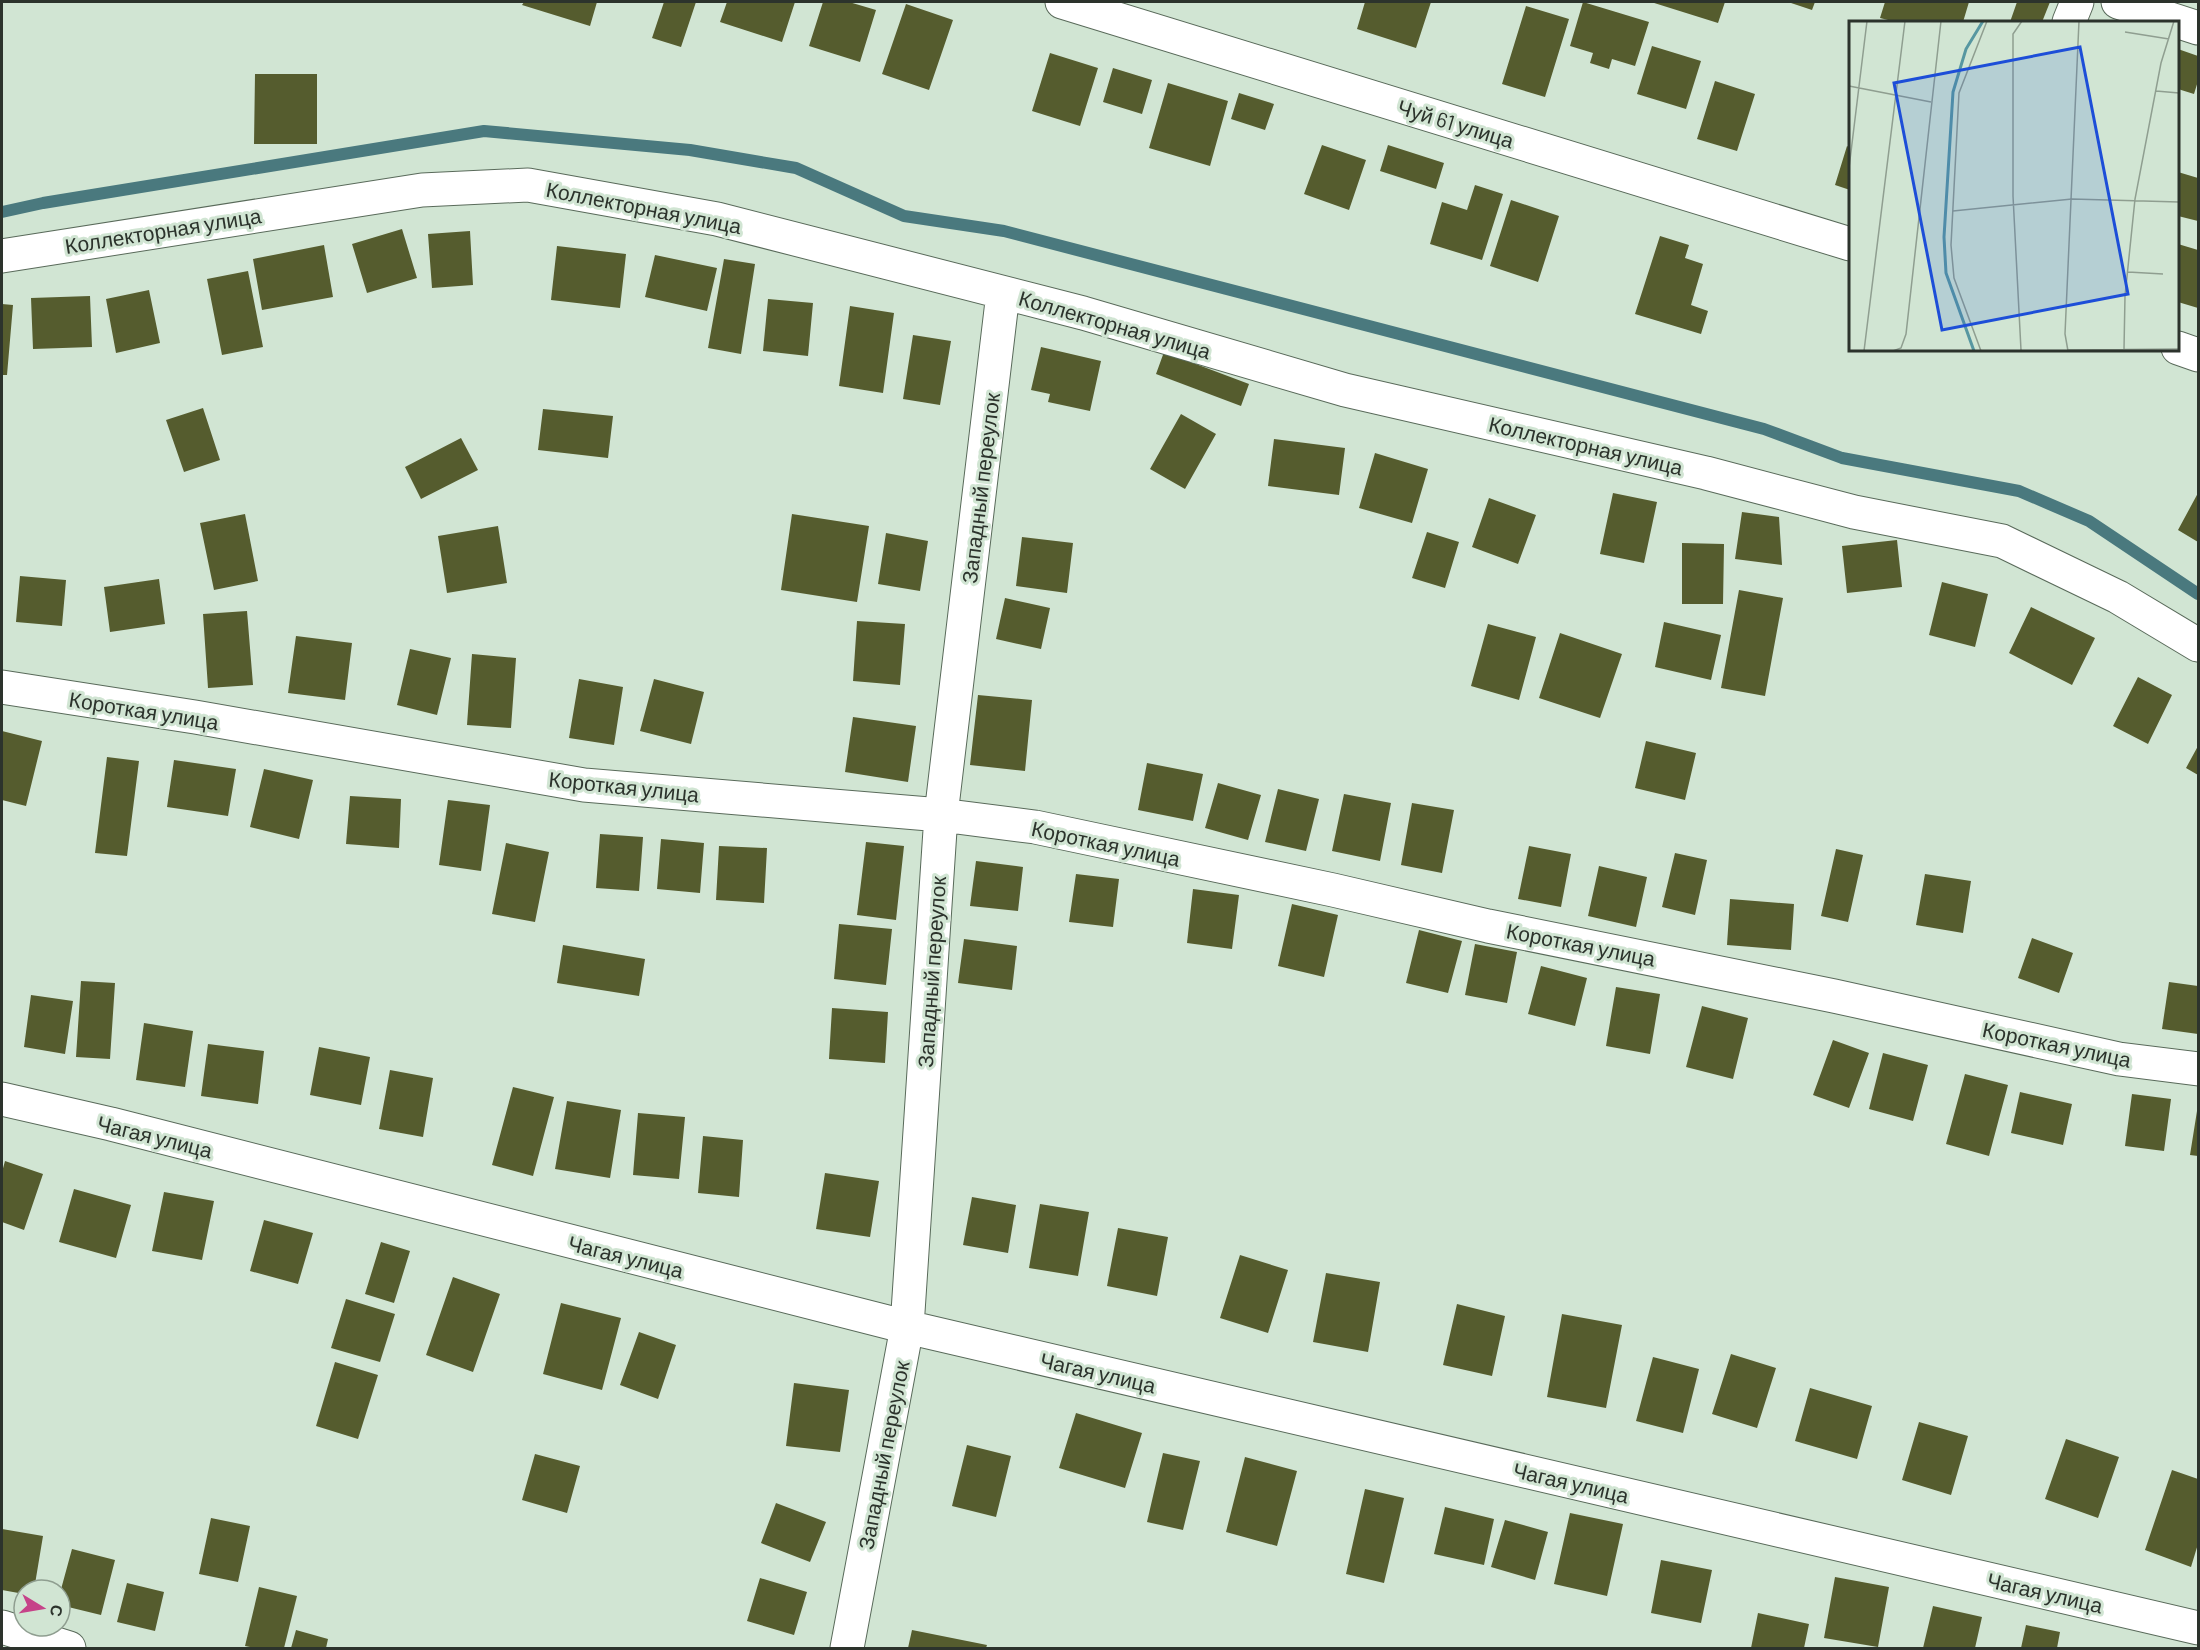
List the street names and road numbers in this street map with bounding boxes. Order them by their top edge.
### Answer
street label: Чуй 61 улица [1395,93,1517,153]
street label: Коллекторная улица [544,176,744,238]
street label: Коллекторная улица [63,202,263,258]
street label: Коллекторная улица [1016,285,1214,363]
street label: Западный переулок [956,390,1004,585]
street label: Коллекторная улица [1487,411,1686,480]
street label: Короткая улица [67,686,221,734]
street label: Короткая улица [548,766,701,806]
street label: Короткая улица [1030,815,1183,871]
street label: Западный переулок [912,875,950,1069]
street label: Короткая улица [1504,917,1658,971]
street label: Короткая улица [1981,1016,2134,1072]
street label: Чагая улица [95,1110,216,1162]
street label: Чагая улица [566,1230,687,1282]
street label: Чагая улица [1038,1347,1159,1398]
street label: Западный переулок [852,1358,914,1552]
street label: Чагая улица [1511,1457,1632,1508]
street label: Чагая улица [1985,1567,2106,1618]

